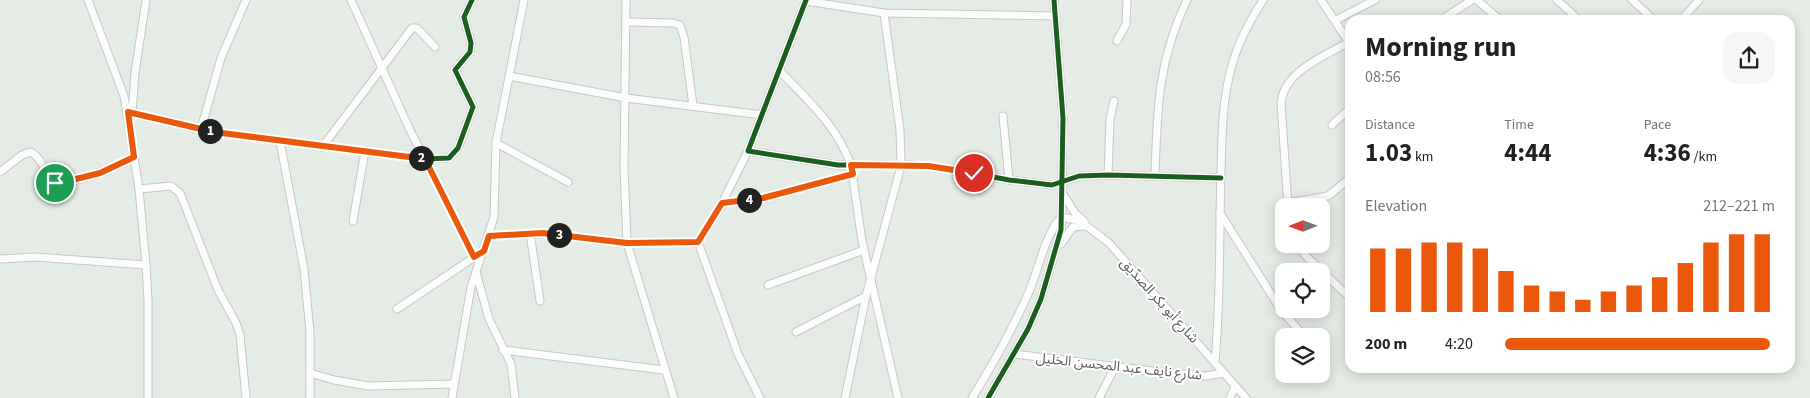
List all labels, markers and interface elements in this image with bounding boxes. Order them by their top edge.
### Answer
text: Morning run [1365,27,1516,67]
button: share [1723,32,1775,84]
text: 08:56 [1365,66,1401,88]
text: Distance [1365,115,1415,135]
text: Time [1504,115,1534,135]
text: Pace [1644,115,1671,135]
pin: 1 [198,118,222,144]
text: 1 [207,121,214,141]
text: 1.03 [1365,135,1412,171]
text: 4:44 [1504,135,1551,171]
text: 4:36 [1644,135,1691,171]
pin: 2 [408,146,434,170]
text: km [1412,147,1433,167]
text: /km [1691,147,1717,167]
text: 2 [418,148,425,168]
pin [953,152,995,194]
icon: check [960,159,988,187]
pin [34,162,76,204]
icon: arrive [41,169,69,197]
pin: 4 [736,188,762,212]
text: 4 [746,190,753,210]
text: Elevation [1365,195,1427,217]
text: 212–221 m [1703,195,1775,217]
north arrow [1275,198,1330,252]
map controls [1275,198,1330,383]
pin: 3 [546,222,572,248]
text: 3 [556,225,563,245]
street label: شارع أبو بكر الصدّيق [1115,253,1203,348]
button: locate [1275,263,1330,318]
button: layers [1275,328,1330,383]
text: 200 m [1365,333,1407,355]
text: 4:20 [1445,333,1473,355]
street label: شارع نايف عبد المحسن الخليل [1035,348,1203,386]

